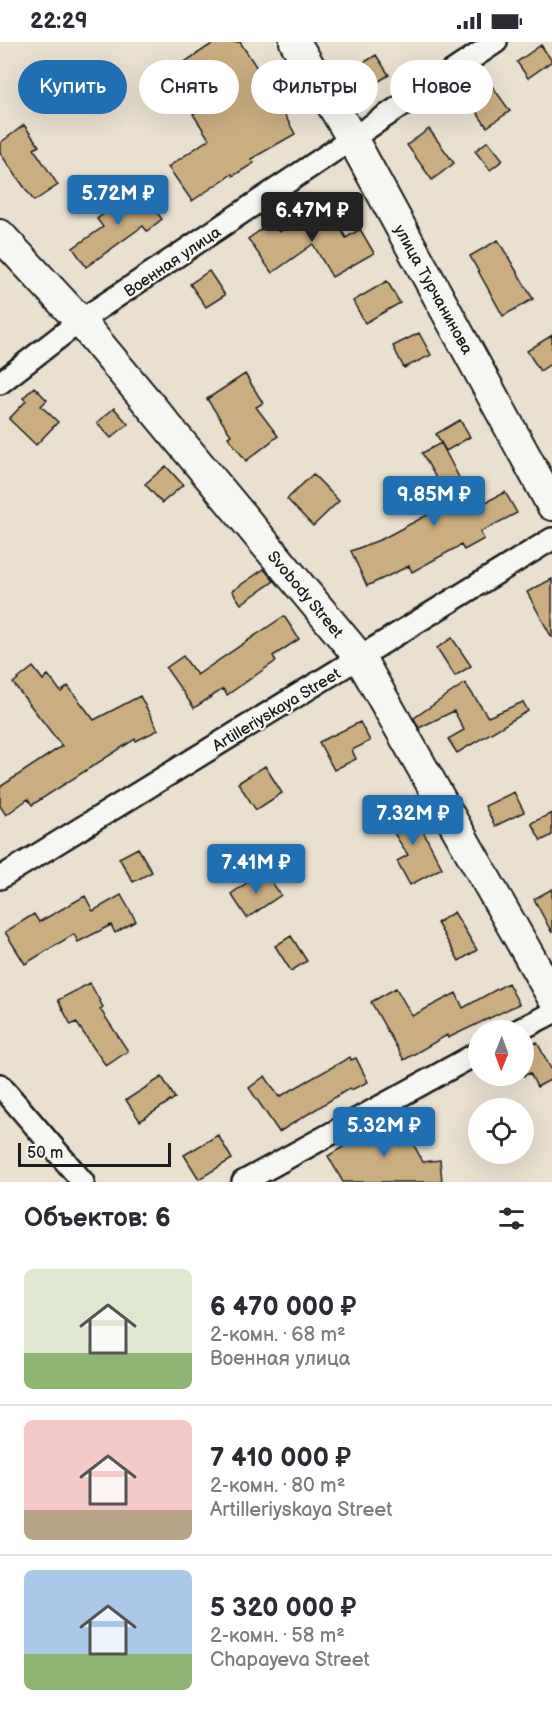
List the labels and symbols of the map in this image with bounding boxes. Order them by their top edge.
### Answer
pin: 5.72M ₽ [63,175,173,226]
pin: 6.47M ₽ [257,192,367,243]
street label: улица Турчанинова [389,222,476,358]
street label: Военная улица [121,223,225,302]
pin: 9.85M ₽ [379,476,489,527]
street label: Svobody Street [263,548,347,642]
street label: Artilleriyskaya Street [209,665,344,756]
pin: 7.32M ₽ [358,795,468,846]
pin: 7.41M ₽ [201,844,311,895]
north arrow [468,1020,534,1086]
pin: 5.32M ₽ [329,1107,439,1158]
scale bar [18,1140,171,1168]

